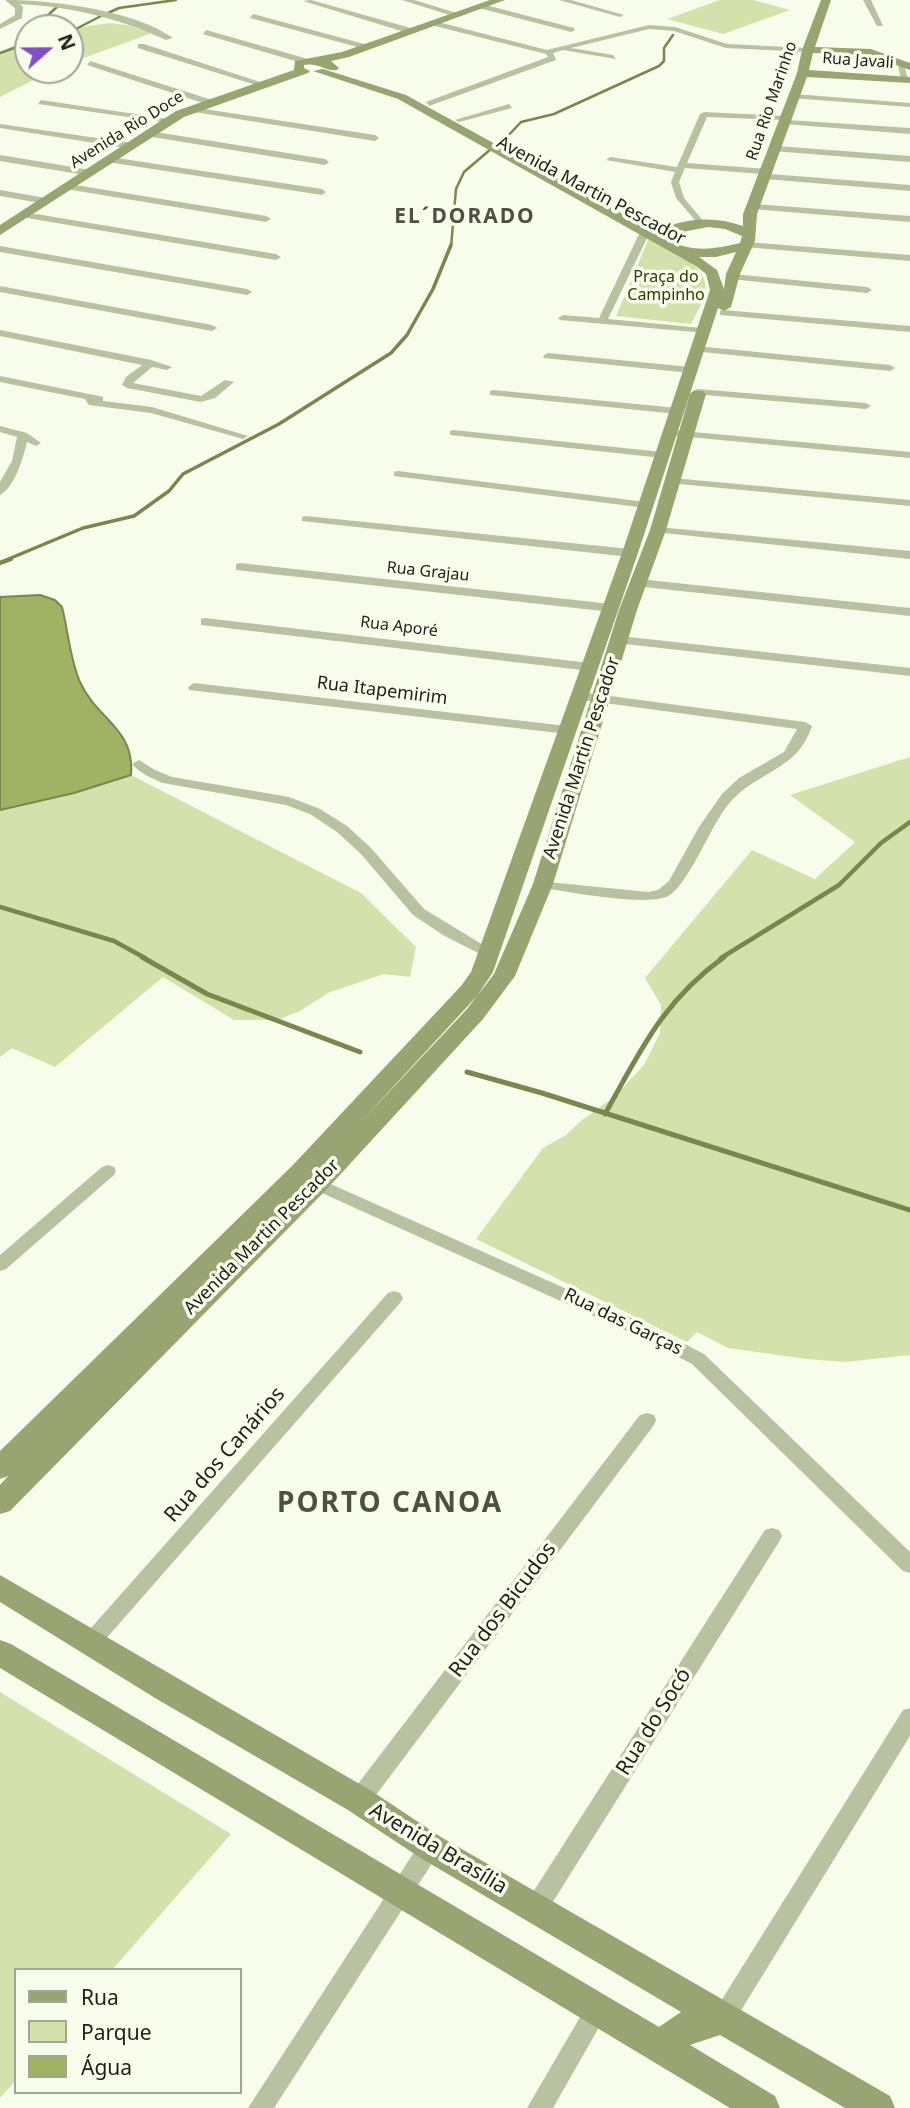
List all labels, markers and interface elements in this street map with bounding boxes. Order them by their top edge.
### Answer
north arrow [14,14,84,84]
text: N [52,30,82,54]
street label: Rua Rio Marinho [743,39,801,163]
street label: Rua Javali [822,49,894,73]
street label: Avenida Rio Doce [67,87,187,173]
street label: Avenida Martin Pescador [493,132,689,250]
district label: EL´DORADO [395,204,535,230]
park label: Praça do Campinho [627,267,705,305]
street label: Rua Grajau [386,558,470,586]
street label: Rua Aporé [359,613,439,641]
street label: Avenida Martin Pescador [539,654,625,862]
street label: Rua Itapemirim [315,672,449,710]
street label: Avenida Martin Pescador [180,1155,344,1319]
street label: Rua das Garças [560,1284,686,1360]
street label: Rua dos Canários [159,1382,291,1528]
district label: PORTO CANOA [278,1487,502,1521]
street label: Rua dos Bicudos [444,1538,562,1682]
street label: Rua do Socó [611,1664,697,1780]
street label: Avenida Brasília [365,1798,511,1900]
legend [14,1968,242,2094]
text: Rua [81,1983,119,2011]
text: Parque [81,2018,151,2046]
text: Água [81,2053,132,2081]

